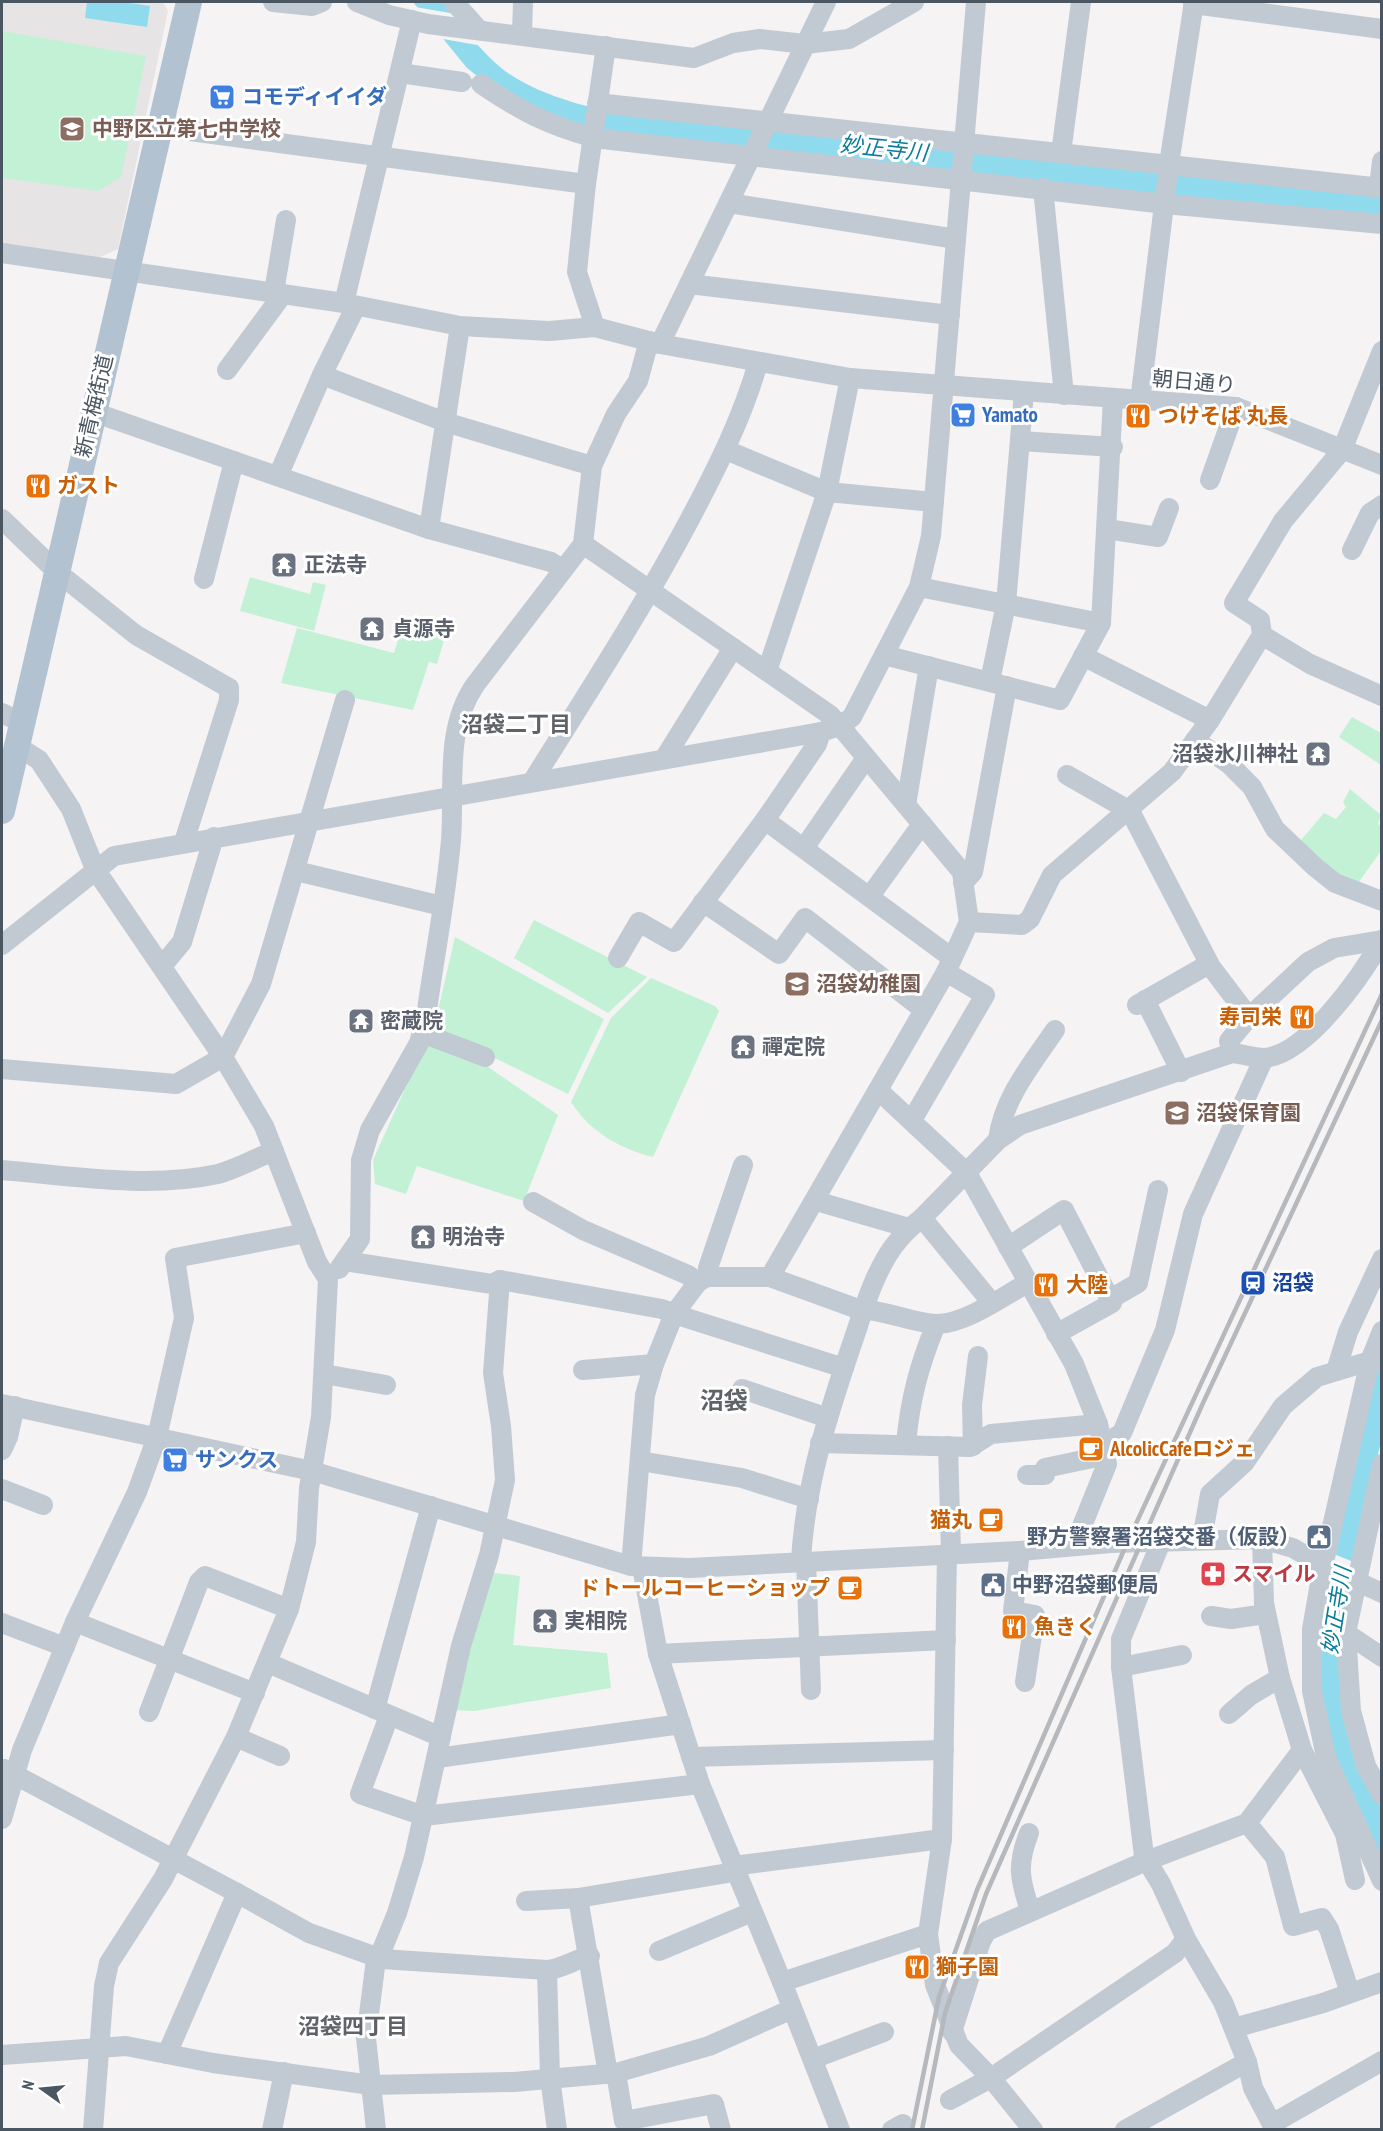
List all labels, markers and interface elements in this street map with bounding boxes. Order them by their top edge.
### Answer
supermarket icon: コモディイイダ [207,82,237,112]
place label: コモディイイダ [242,83,387,110]
school or university icon: 中野区立第七中学校 [57,114,87,144]
place label: 中野区立第七中学校 [92,115,281,142]
water label: 妙正寺川 [839,129,931,167]
street label: 新青梅街道 [69,352,118,460]
street label: 朝日通り [1151,364,1237,399]
supermarket icon: Yamato [948,400,978,430]
place label: Yamato [981,401,1038,428]
restaurant icon: つけそば 丸長 [1123,401,1153,431]
place label: つけそば 丸長 [1158,402,1288,429]
restaurant icon: ガスト [23,471,53,501]
place label: ガスト [57,472,120,499]
temple icon: 正法寺 [269,550,299,580]
place label: 正法寺 [304,551,367,578]
temple icon: 貞源寺 [357,614,387,644]
place label: 貞源寺 [392,615,455,642]
district label: 沼袋二丁目 [461,710,571,738]
temple icon: 沼袋氷川神社 [1303,739,1333,769]
place label: 沼袋氷川神社 [1172,740,1298,767]
school or university icon: 沼袋幼稚園 [782,969,812,999]
place label: 沼袋幼稚園 [816,970,921,997]
restaurant icon: 寿司栄 [1287,1002,1317,1032]
place label: 寿司栄 [1219,1003,1282,1030]
temple icon: 密蔵院 [346,1006,376,1036]
place label: 密蔵院 [380,1007,443,1034]
temple icon: 禪定院 [728,1032,758,1062]
place label: 禪定院 [762,1033,825,1060]
school or university icon: 沼袋保育園 [1162,1098,1192,1128]
place label: 沼袋保育園 [1196,1099,1301,1126]
temple icon: 明治寺 [408,1222,438,1252]
place label: 明治寺 [442,1223,505,1250]
station icon: 沼袋 [1238,1268,1268,1298]
place label: 沼袋 [1272,1269,1314,1296]
restaurant icon: 大陸 [1031,1270,1061,1300]
place label: 大陸 [1066,1271,1108,1298]
district label: 沼袋 [700,1385,748,1416]
cafe icon: AlcolicCafeロジェ [1076,1434,1106,1464]
place label: AlcolicCafeロジェ [1109,1435,1255,1462]
supermarket icon: サンクス [160,1445,190,1475]
place label: サンクス [195,1446,278,1473]
cafe icon: 猫丸 [976,1505,1006,1535]
place label: 猫丸 [930,1506,972,1533]
public building icon: 野方警察署沼袋交番（仮設） [1304,1522,1334,1552]
place label: 野方警察署沼袋交番（仮設） [1027,1523,1300,1550]
pharmacy icon: スマイル [1198,1559,1228,1589]
place label: スマイル [1232,1560,1315,1587]
water label: 妙正寺川 [1315,1562,1357,1656]
public building icon: 中野沼袋郵便局 [978,1570,1008,1600]
place label: 中野沼袋郵便局 [1012,1571,1159,1598]
cafe icon: ドトールコーヒーショップ [835,1573,865,1603]
place label: ドトールコーヒーショップ [579,1574,830,1601]
temple icon: 実相院 [530,1606,560,1636]
place label: 実相院 [564,1607,627,1634]
restaurant icon: 魚きく [999,1612,1029,1642]
place label: 魚きく [1034,1613,1097,1640]
restaurant icon: 獅子園 [902,1952,932,1982]
place label: 獅子園 [936,1953,999,1980]
district label: 沼袋四丁目 [298,2012,408,2040]
north arrow [12,2059,72,2119]
text: N [17,2078,38,2092]

